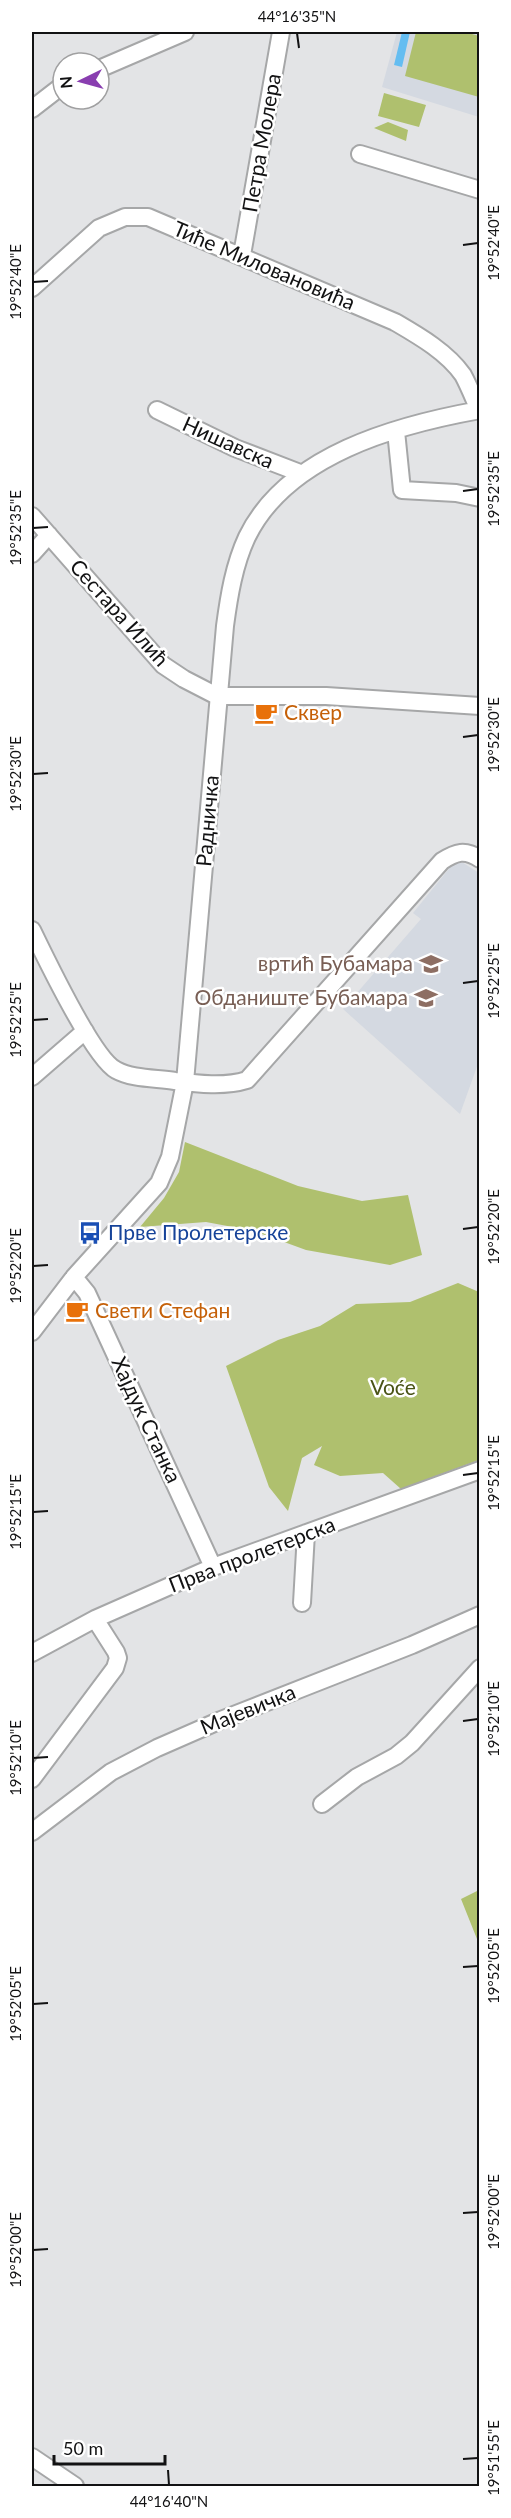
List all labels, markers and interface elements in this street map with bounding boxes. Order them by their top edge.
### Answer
text: 44°16'35"N [258,7,336,25]
north arrow [51,51,111,111]
street label: Петра Молера [236,71,285,214]
text: N [56,75,76,89]
text: 19°52'40"E [484,205,502,281]
street label: Тиће Миловановића [170,215,359,314]
text: 19°52'40"E [6,244,24,320]
street label: Нишавска [179,410,278,473]
text: 19°52'35"E [484,451,502,527]
text: 19°52'35"E [6,490,24,566]
street label: Сестара Илић [66,553,175,671]
text: 19°52'30"E [484,697,502,773]
place label: Сквер [284,699,342,724]
cafe icon: Сквер [253,700,279,726]
text: 19°52'30"E [6,736,24,812]
street label: Радничка [190,774,223,868]
text: 19°52'25"E [484,943,502,1019]
place label: вртић Бубамара [258,950,413,975]
school or university icon: вртић Бубамара [418,951,444,977]
text: 19°52'25"E [6,982,24,1058]
place label: Обданиште Бубамара [195,984,408,1009]
school or university icon: Обданиште Бубамара [413,985,439,1011]
text: 19°52'20"E [484,1189,502,1265]
place label: Прве Пролетерске [108,1219,288,1244]
bus stop icon: Прве Пролетерске [77,1220,103,1246]
text: 19°52'20"E [6,1228,24,1304]
place label: Свети Стефан [95,1297,230,1322]
cafe icon: Свети Стефан [64,1298,90,1324]
street label: Хајдук Станка [107,1352,187,1486]
park label: Voće [370,1374,416,1399]
text: 19°52'15"E [484,1435,502,1511]
text: 19°52'15"E [6,1474,24,1550]
street label: Прва пролетерска [165,1510,338,1597]
street label: Мајевичка [196,1678,299,1739]
text: 19°52'10"E [484,1681,502,1757]
text: 19°52'10"E [6,1720,24,1796]
text: 19°52'05"E [484,1928,502,2004]
text: 19°52'05"E [6,1966,24,2042]
text: 19°52'00"E [484,2174,502,2250]
text: 19°52'00"E [6,2212,24,2288]
text: 19°51'55"E [484,2420,502,2496]
scale bar [54,2428,165,2466]
text: 50 m [63,2437,103,2459]
text: 44°16'40"N [130,2492,208,2510]

